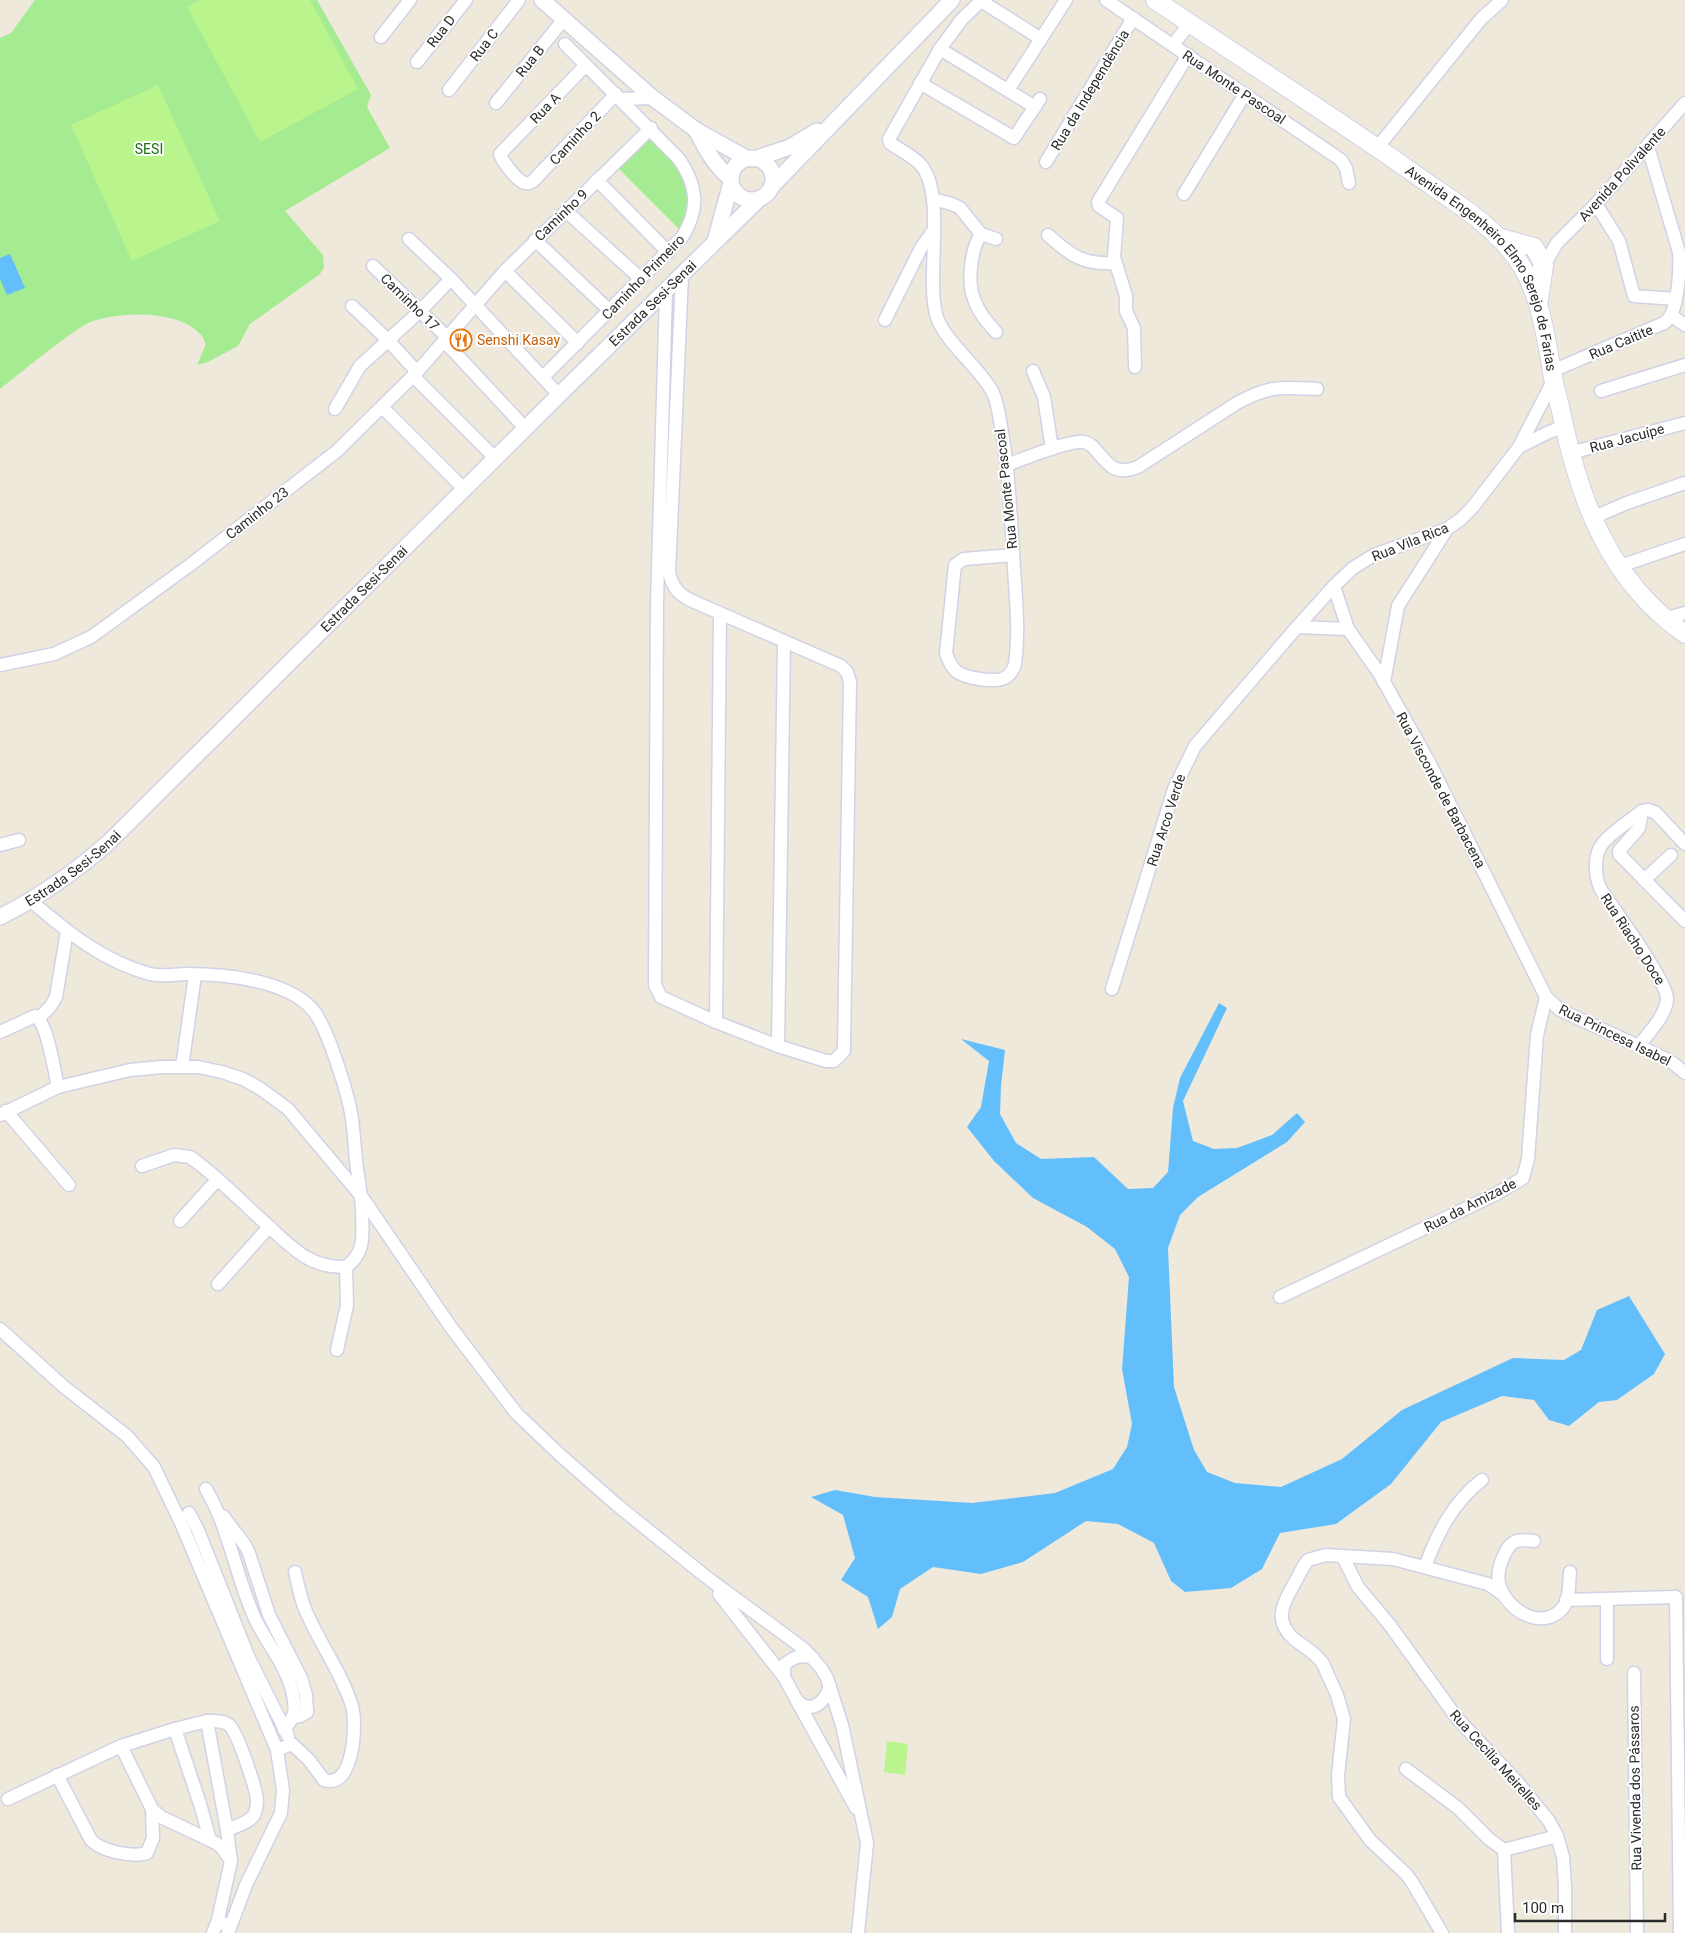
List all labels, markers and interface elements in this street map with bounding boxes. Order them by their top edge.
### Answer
street label: Rua D [423,12,459,50]
street label: Rua C [466,26,502,64]
street label: Rua da Independência [1048,27,1132,153]
street label: Rua B [512,42,548,80]
street label: Rua Monte Pascoal [1179,47,1289,127]
street label: Rua A [527,89,563,127]
street label: Caminho 2 [546,108,604,168]
street label: Avenida Polivalente [1575,124,1669,224]
park label: SESI [135,141,163,157]
street label: Avenida Engenheiro Elmo Serejo de Farias [1403,162,1560,372]
street label: Caminho 9 [531,186,591,244]
street label: Caminho Primeiro [598,231,688,323]
street label: Estrada Sesi-Senai [606,257,700,349]
street label: Caminho 17 [377,270,443,334]
street label: Rua Caitite [1587,321,1655,363]
restaurant icon: Senshi Kasay [449,328,473,352]
place label: Senshi Kasay [477,332,560,348]
street label: Rua Jacuípe [1588,420,1666,456]
street label: Rua Monte Pascoal [992,428,1020,550]
street label: Caminho 23 [223,484,291,542]
street label: Rua Vila Rica [1369,519,1451,565]
street label: Estrada Sesi-Senai [317,542,411,635]
street label: Rua Visconde de Barbacena [1393,709,1489,871]
street label: Rua Arco Verde [1144,772,1188,868]
street label: Estrada Sesi-Senai [22,827,124,909]
street label: Rua Riacho Doce [1598,890,1668,988]
street label: Rua Princesa Isabel [1556,1001,1674,1069]
street label: Rua da Amizade [1421,1175,1519,1235]
street label: Rua Vivenda dos Pássaros [1626,1705,1644,1871]
street label: Rua Cecília Meirelles [1447,1707,1545,1813]
scale bar [1515,1890,1665,1922]
text: 100 m [1522,1899,1564,1917]

